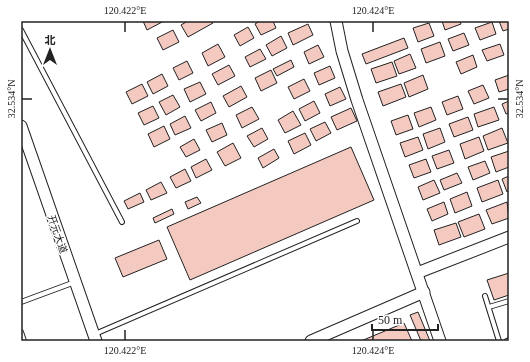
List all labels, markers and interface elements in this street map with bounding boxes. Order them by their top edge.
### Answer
text: 120.422°E [104,5,146,16]
text: 120.424°E [352,5,394,16]
north arrow [30,30,70,70]
text: 北 [45,34,56,46]
text: 32.534°N [6,80,17,118]
text: 32.534°N [514,80,525,118]
street label: 开元大道 [46,213,69,255]
scale bar [372,306,438,332]
text: 50 m [378,313,403,327]
text: 120.422°E [104,345,146,356]
text: 120.424°E [352,345,394,356]

